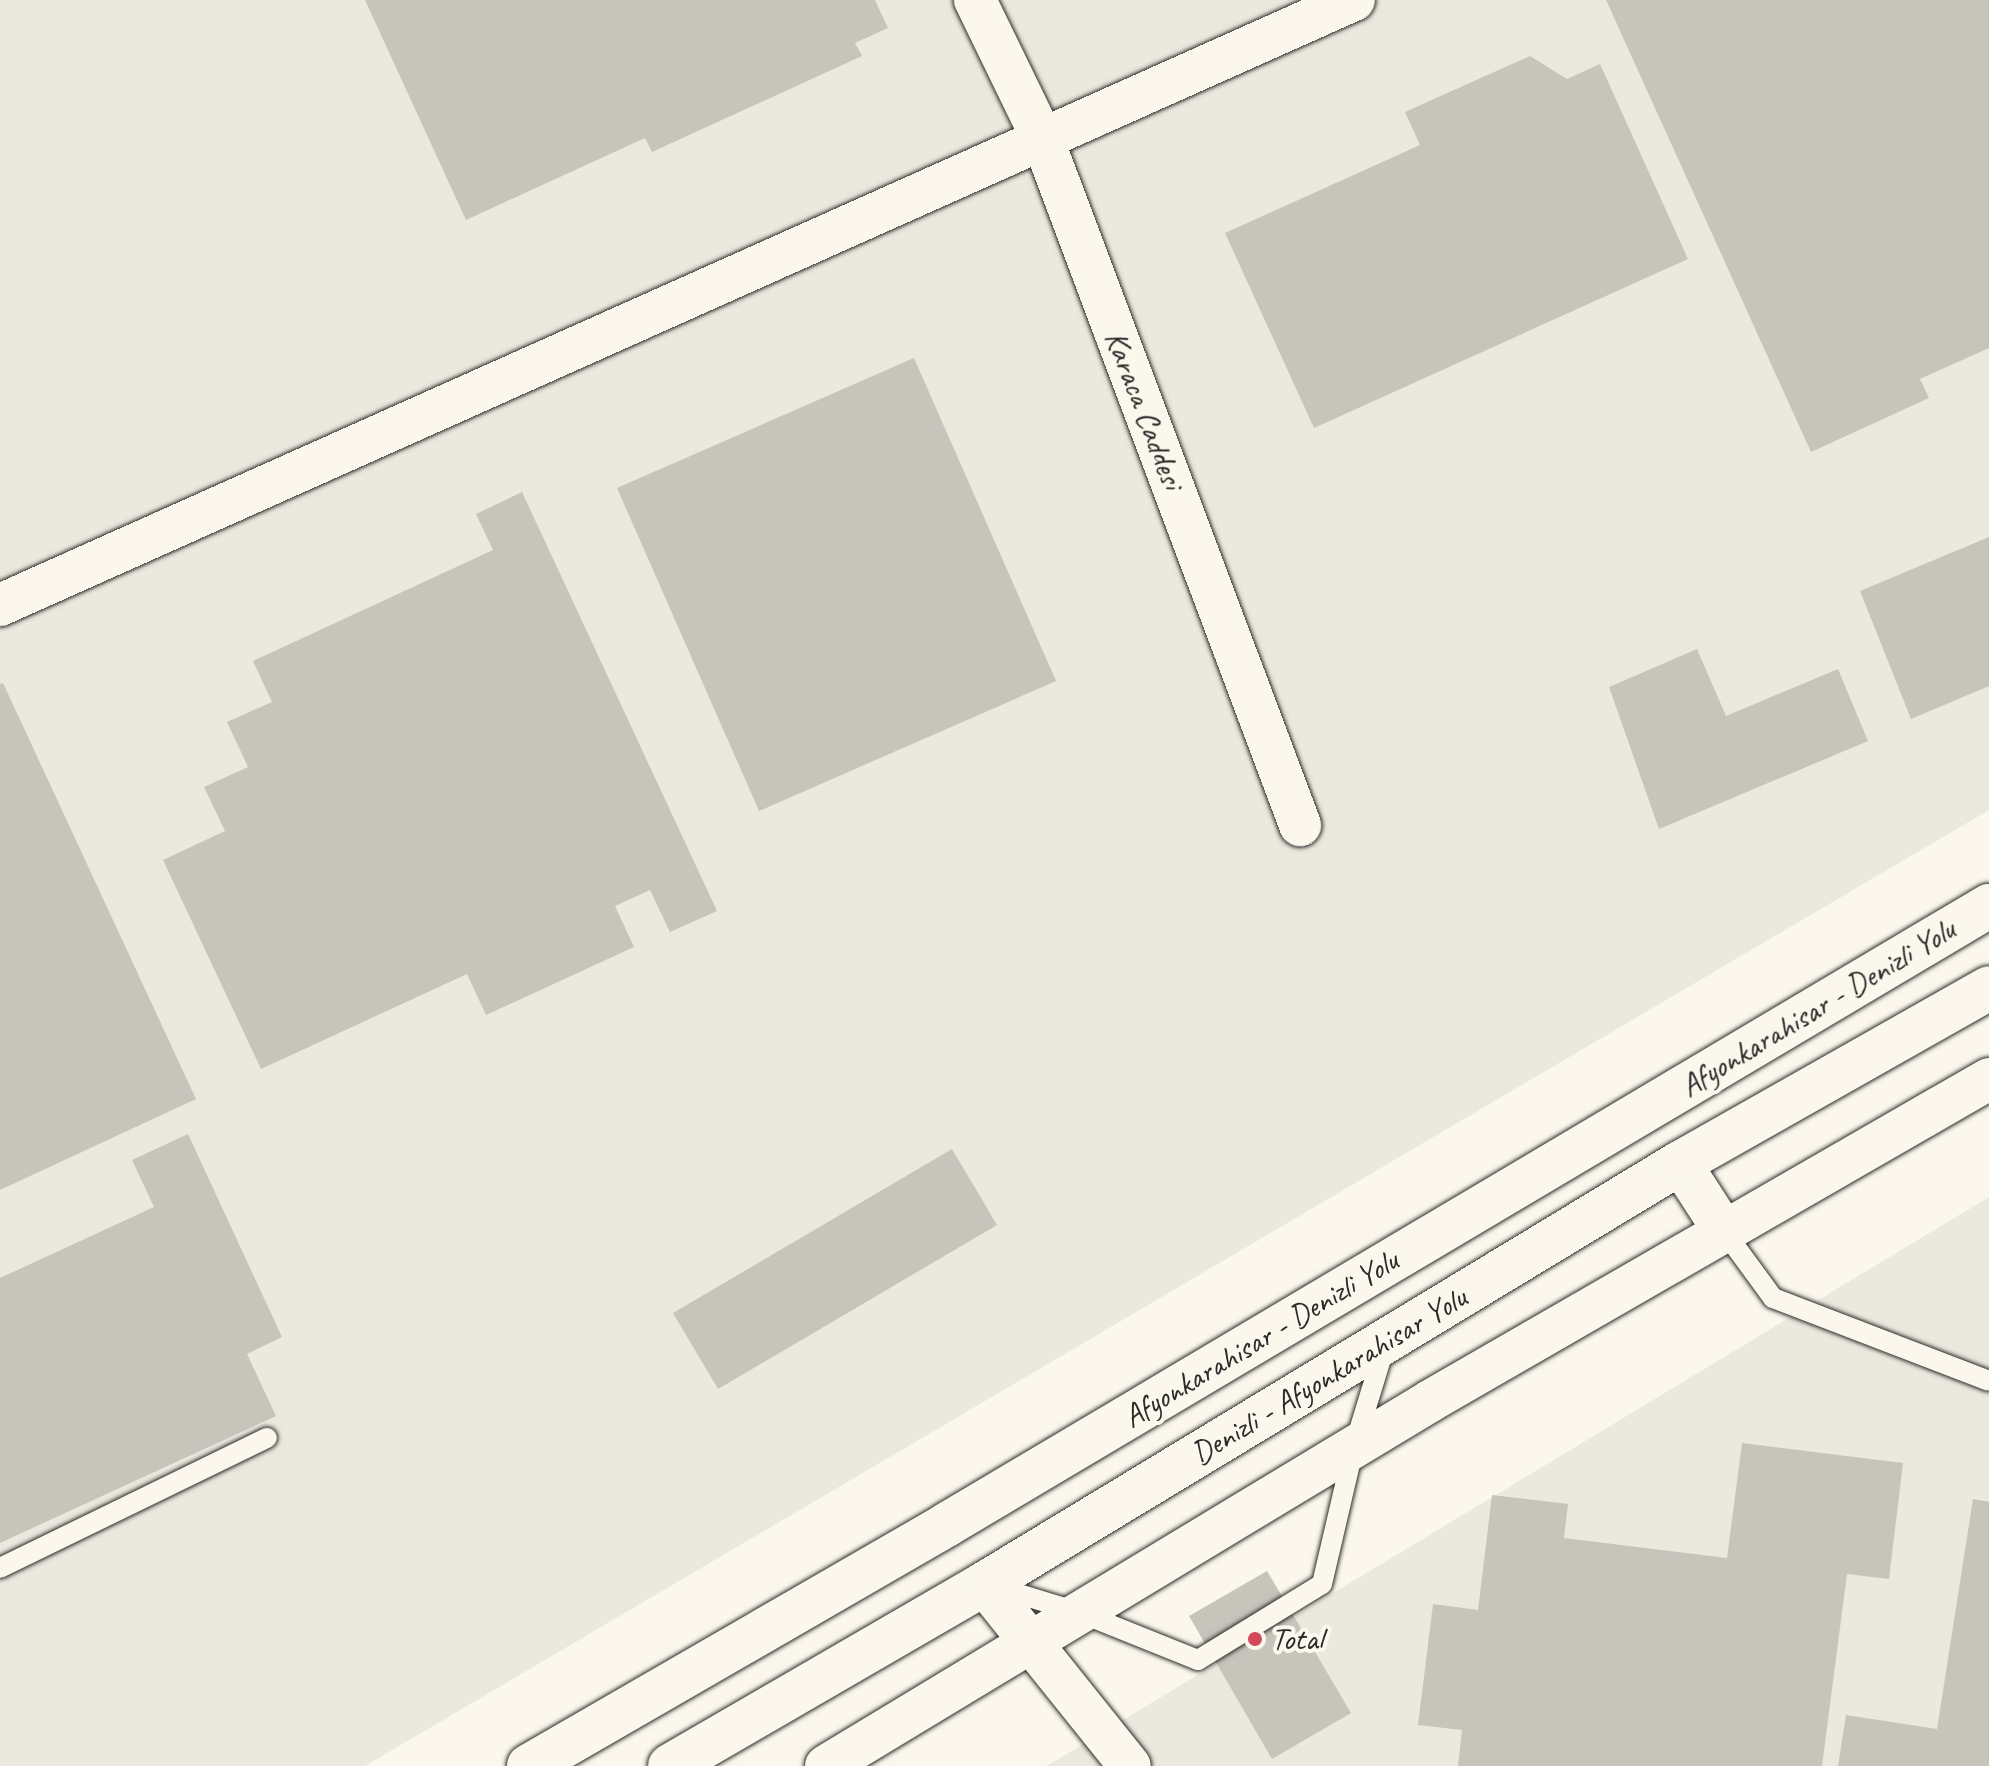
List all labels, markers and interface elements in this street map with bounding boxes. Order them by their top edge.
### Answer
street label: Karaca Caddesi [1096,325,1192,495]
street label: Afyonkarahisar - Denizli Yolu [1673,911,1963,1105]
street label: Afyonkarahisar - Denizli Yolu [1116,1242,1406,1436]
street label: Denizli - Afyonkarahisar Yolu [1184,1279,1474,1473]
place label: Total [1271,1620,1323,1658]
marker: Total [1246,1630,1264,1648]

